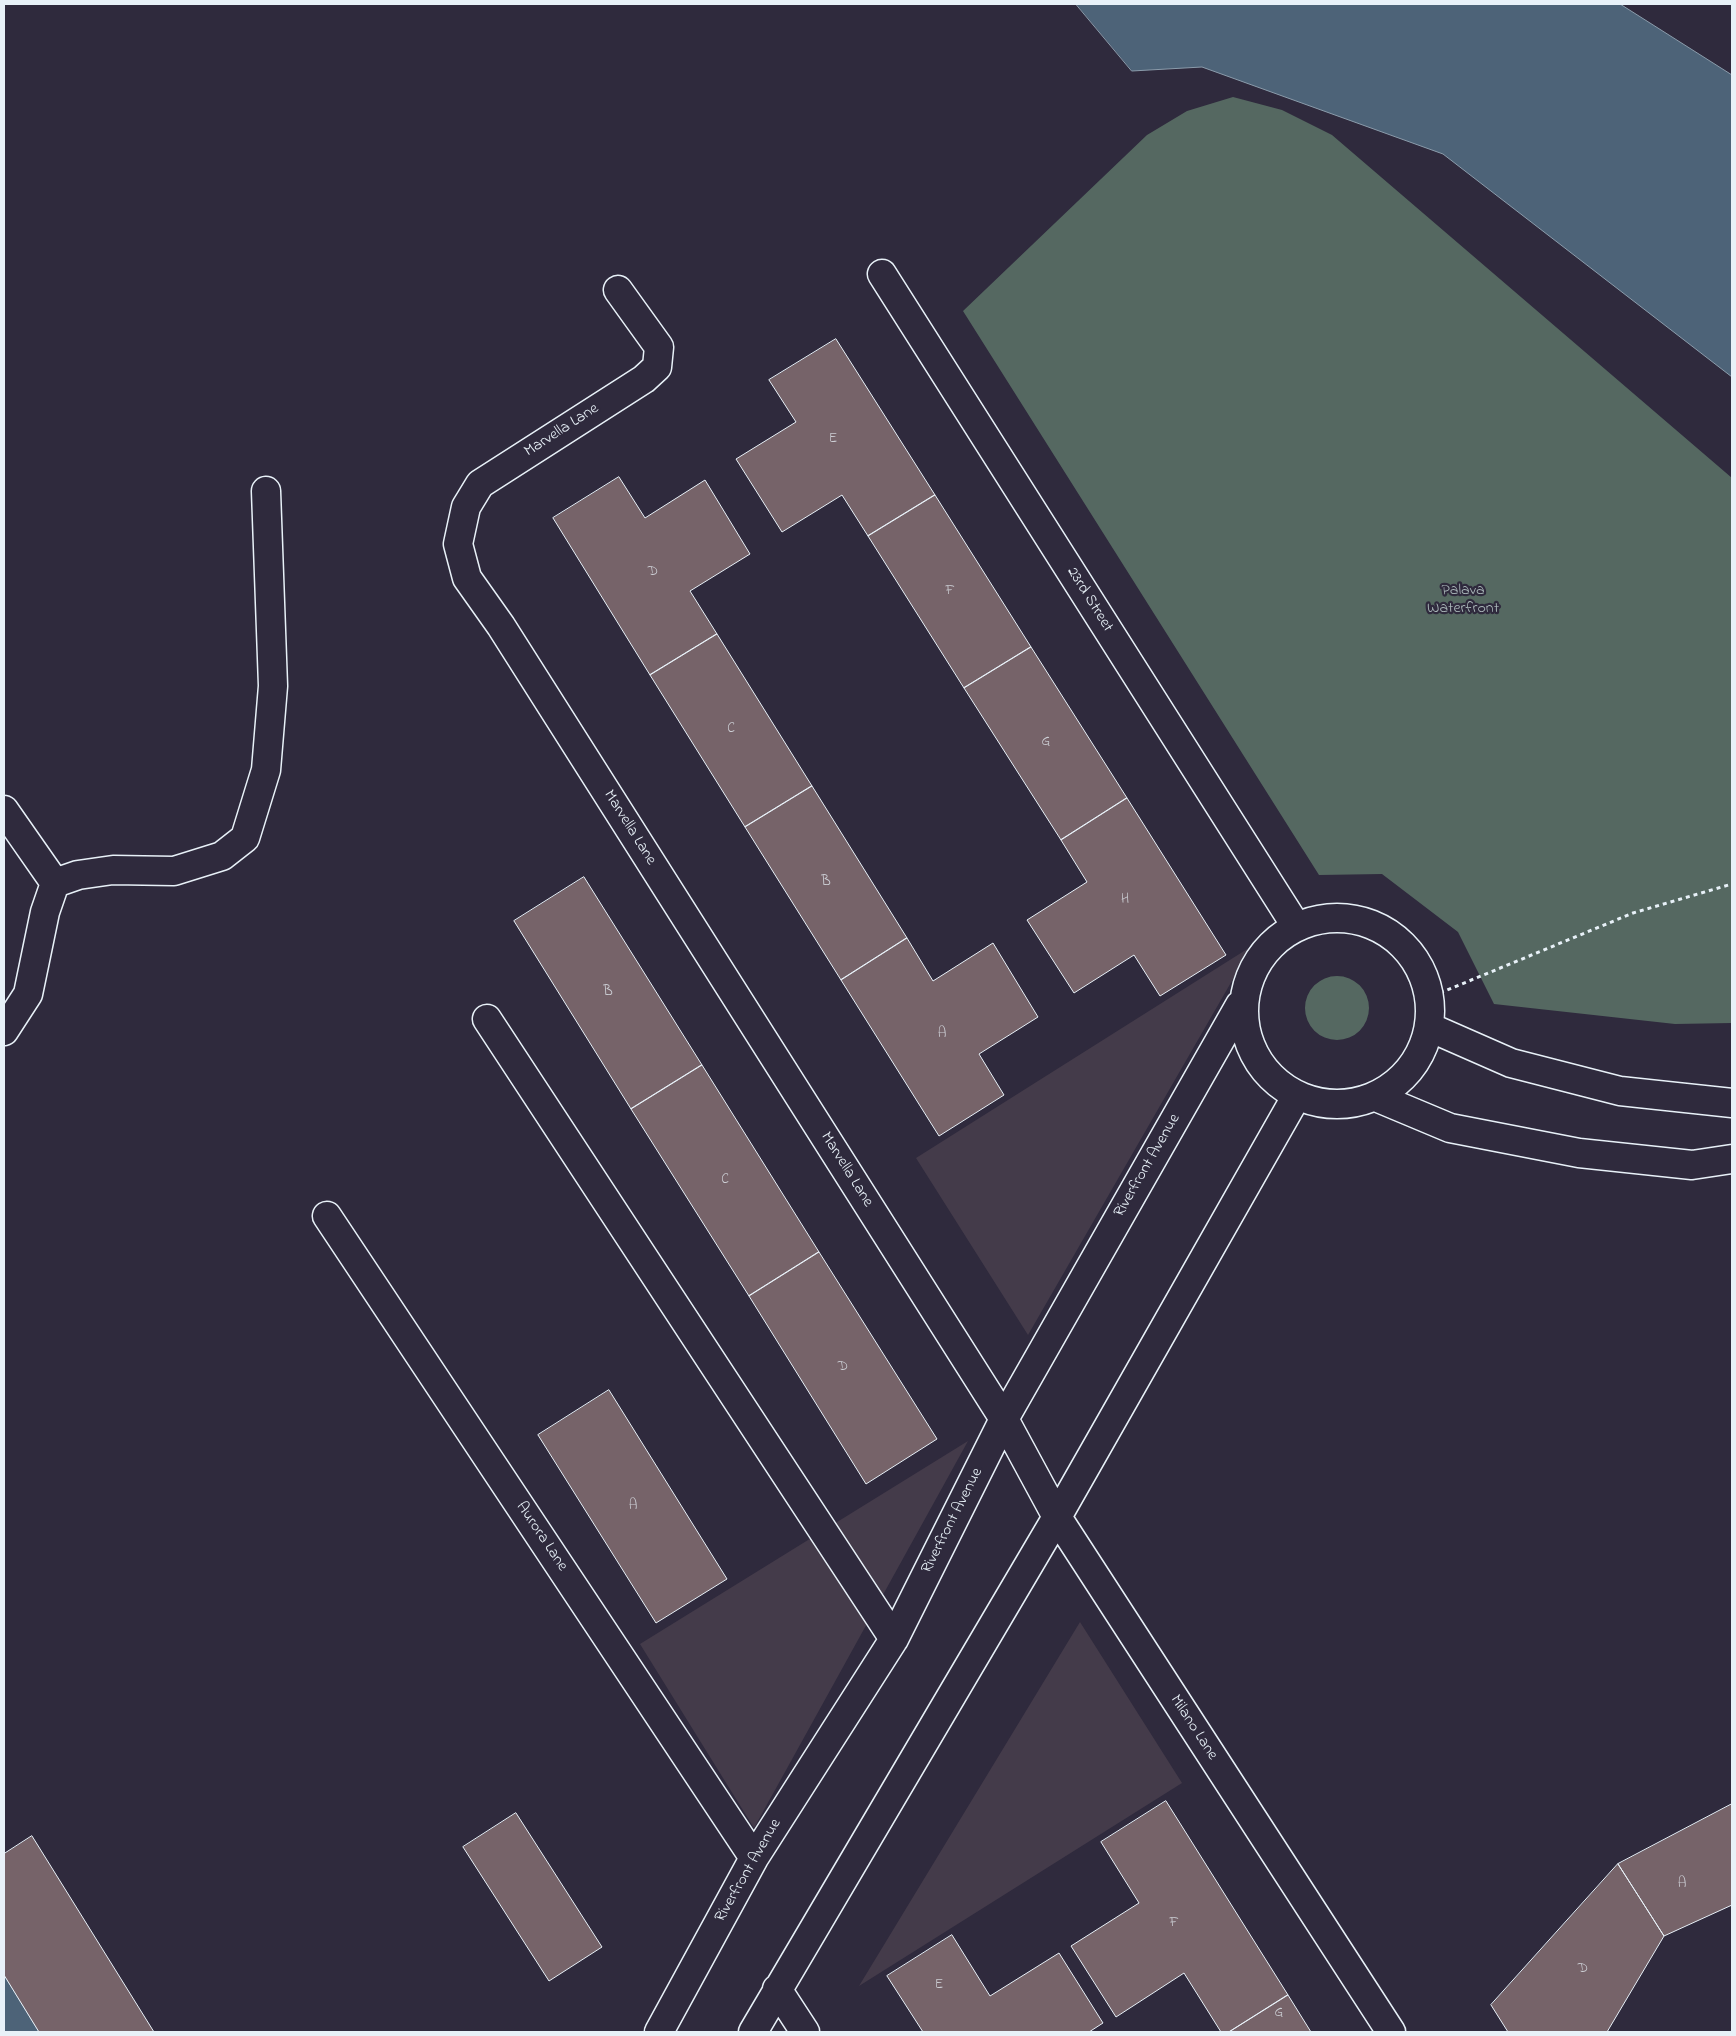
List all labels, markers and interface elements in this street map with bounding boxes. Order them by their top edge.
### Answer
street label: Marvella Lane [521,400,603,462]
house number: E [829,432,837,448]
street label: 23rd Street [1062,564,1116,636]
house number: D [648,565,658,581]
park label: Palava Waterfront [1427,581,1499,619]
house number: F [945,584,955,600]
house number: C [727,722,735,738]
house number: G [1042,735,1050,751]
street label: Marvella Lane [598,787,660,869]
house number: B [821,875,831,891]
house number: H [1121,893,1129,909]
house number: B [603,985,613,1001]
house number: A [938,1027,946,1043]
street label: Riverfront Avenue [1111,1111,1185,1221]
street label: Marvella Lane [815,1129,877,1211]
house number: C [721,1173,729,1189]
house number: D [838,1360,848,1376]
street label: Riverfront Avenue [918,1465,988,1577]
street label: Aurora Lane [511,1499,571,1575]
house number: A [629,1499,637,1515]
street label: Milano Lane [1165,1692,1221,1764]
street label: Riverfront Avenue [712,1816,786,1926]
house number: A [1678,1877,1686,1893]
house number: F [1169,1916,1179,1932]
house number: D [1578,1962,1588,1978]
house number: E [935,1978,943,1994]
house number: G [1275,2006,1283,2022]

